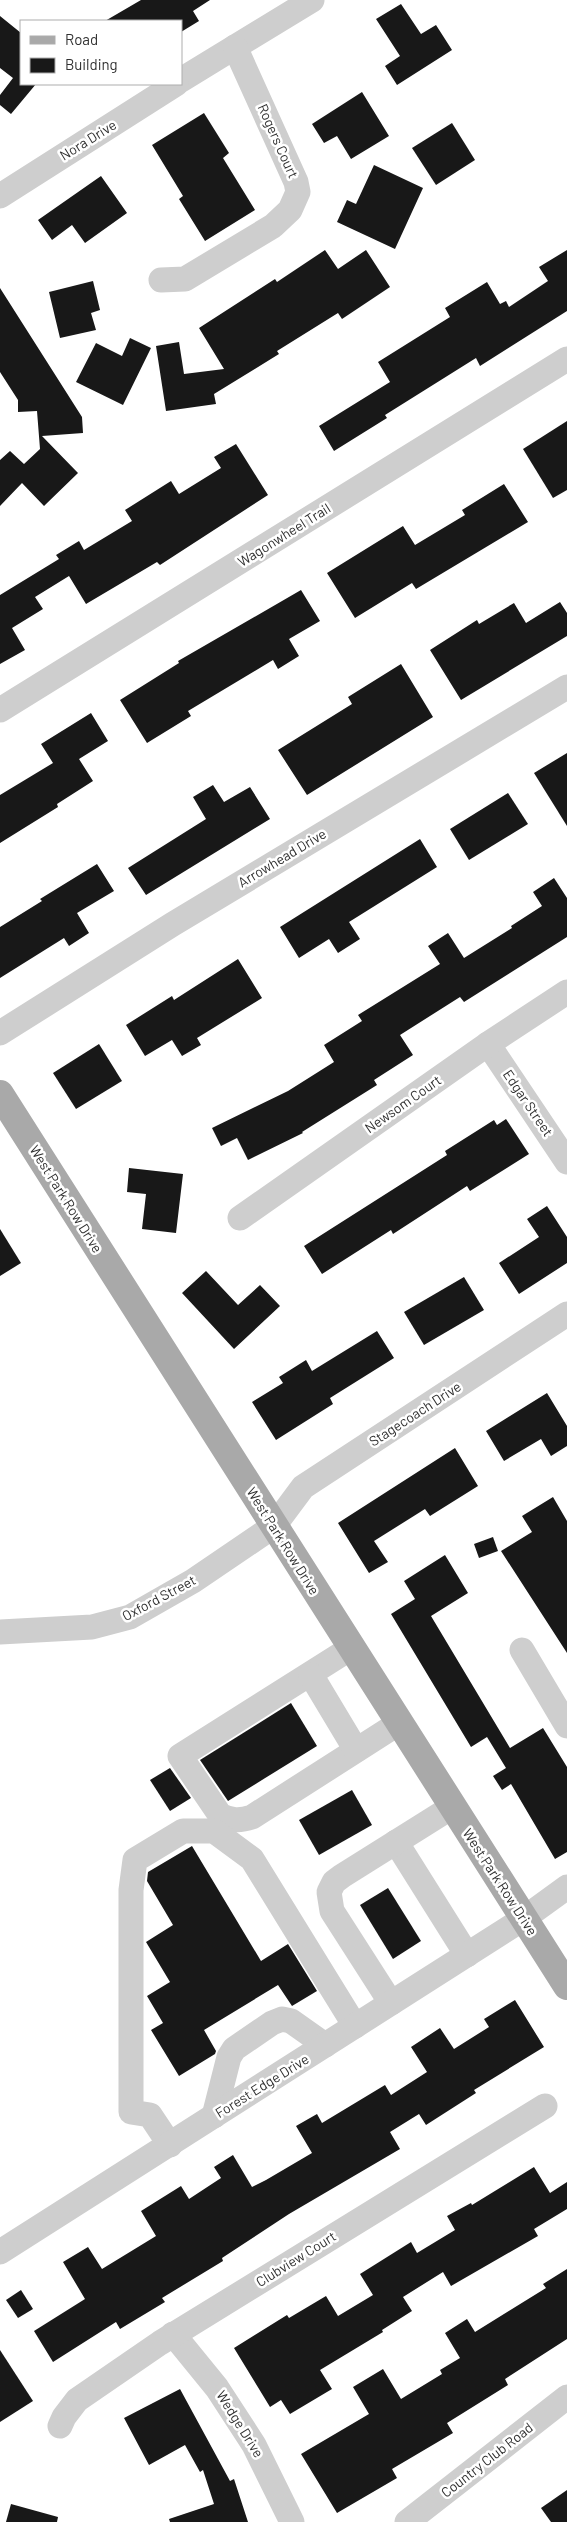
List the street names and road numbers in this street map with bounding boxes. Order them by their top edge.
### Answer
street label: Rogers Court [254,101,302,181]
street label: Nora Drive [56,116,119,164]
street label: Wagonwheel Trail [234,499,333,570]
street label: Arrowhead Drive [235,825,329,891]
street label: Edgar Street [500,1066,557,1139]
street label: Newsom Court [361,1071,444,1136]
street label: West Park Row Drive [26,1142,106,1256]
street label: Stagecoach Drive [366,1378,464,1450]
street label: West Park Row Drive [243,1484,323,1598]
street label: Oxford Street [119,1571,199,1624]
street label: West Park Row Drive [460,1825,541,1938]
street label: Forest Edge Drive [212,2050,312,2121]
street label: Clubview Court [253,2227,339,2290]
street label: Wedge Drive [213,2387,268,2460]
street label: Country Club Road [437,2419,536,2501]

